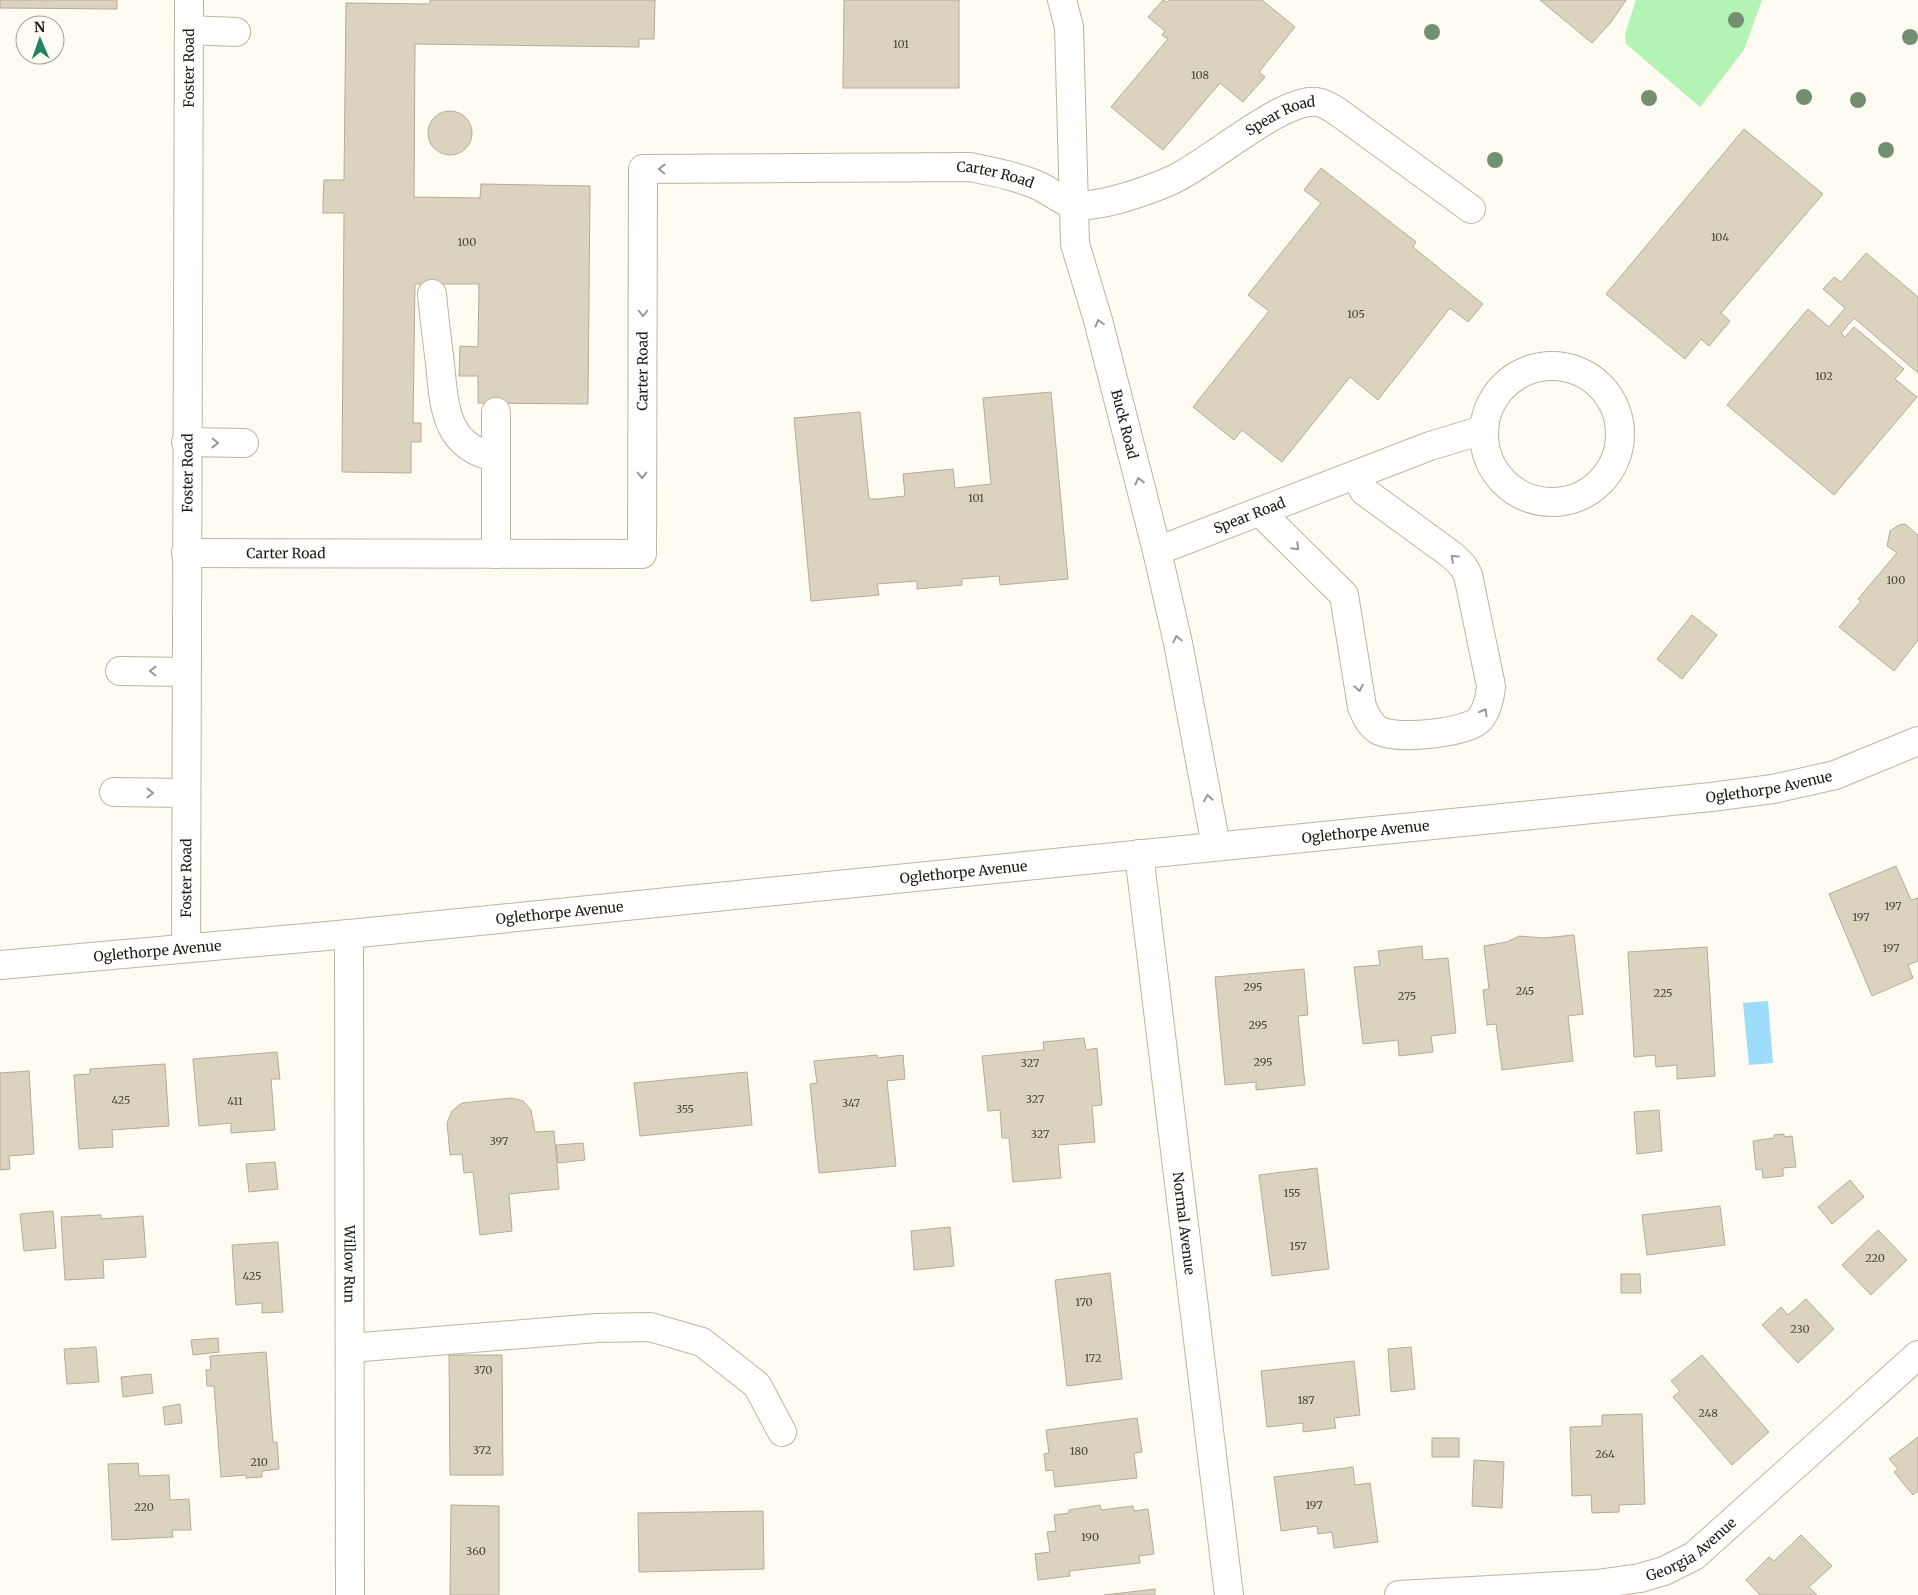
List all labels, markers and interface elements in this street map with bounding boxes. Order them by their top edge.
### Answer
north arrow [15,15,65,65]
text: N [34,18,45,36]
street label: Foster Road [180,28,198,108]
house number: 101 [893,37,909,51]
house number: 108 [1191,68,1209,82]
street label: Spear Road [1242,93,1316,140]
street label: Carter Road [956,158,1037,192]
one-way arrow [657,164,665,174]
house number: 104 [1711,230,1729,244]
house number: 100 [458,235,476,249]
house number: 105 [1347,307,1365,321]
one-way arrow [638,309,648,317]
one-way arrow [1094,319,1105,327]
street label: Carter Road [633,331,652,411]
house number: 102 [1815,369,1833,383]
street label: Buck Road [1107,388,1142,462]
street label: Foster Road [178,433,197,513]
one-way arrow [211,437,219,448]
one-way arrow [637,472,647,479]
one-way arrow [1134,476,1145,485]
house number: 101 [968,491,984,505]
street label: Spear Road [1211,493,1288,537]
one-way arrow [1290,541,1299,550]
street label: Carter Road [246,544,326,562]
one-way arrow [1451,555,1460,564]
house number: 100 [1887,573,1905,587]
one-way arrow [1172,634,1183,643]
one-way arrow [149,666,157,677]
one-way arrow [1353,684,1363,693]
one-way arrow [1478,708,1488,717]
street label: Oglethorpe Avenue [1705,767,1834,806]
one-way arrow [146,788,154,798]
one-way arrow [1203,794,1213,802]
street label: Oglethorpe Avenue [1301,816,1430,847]
street label: Foster Road [177,838,195,918]
street label: Oglethorpe Avenue [899,857,1028,888]
street label: Oglethorpe Avenue [495,897,624,928]
house number: 197 [1884,899,1902,913]
house number: 197 [1852,910,1870,924]
street label: Oglethorpe Avenue [93,936,222,966]
house number: 197 [1882,941,1900,955]
house number: 295 [1243,980,1263,994]
house number: 245 [1516,984,1534,998]
house number: 225 [1654,986,1672,1000]
house number: 275 [1398,989,1416,1003]
house number: 295 [1248,1018,1268,1032]
house number: 295 [1253,1055,1273,1069]
house number: 327 [1021,1056,1039,1070]
house number: 327 [1026,1092,1044,1106]
house number: 425 [112,1093,130,1107]
house number: 411 [227,1094,243,1108]
house number: 347 [842,1096,860,1110]
house number: 355 [676,1102,694,1116]
house number: 327 [1031,1127,1049,1141]
house number: 397 [490,1134,508,1148]
street label: Normal Avenue [1169,1171,1199,1276]
house number: 155 [1284,1186,1300,1200]
street label: Willow Run [340,1224,359,1303]
house number: 157 [1290,1239,1306,1253]
house number: 220 [1865,1251,1885,1265]
house number: 425 [243,1269,261,1283]
house number: 170 [1075,1295,1093,1309]
house number: 230 [1790,1322,1810,1336]
house number: 172 [1085,1351,1102,1365]
house number: 370 [474,1363,492,1377]
house number: 187 [1297,1393,1315,1407]
house number: 248 [1698,1406,1718,1420]
house number: 372 [473,1443,491,1457]
house number: 180 [1070,1444,1088,1458]
house number: 264 [1595,1447,1615,1461]
house number: 210 [250,1455,268,1469]
house number: 197 [1305,1498,1323,1512]
house number: 220 [134,1500,154,1514]
street label: Georgia Avenue [1644,1514,1740,1585]
house number: 190 [1081,1530,1099,1544]
house number: 360 [466,1544,486,1558]

